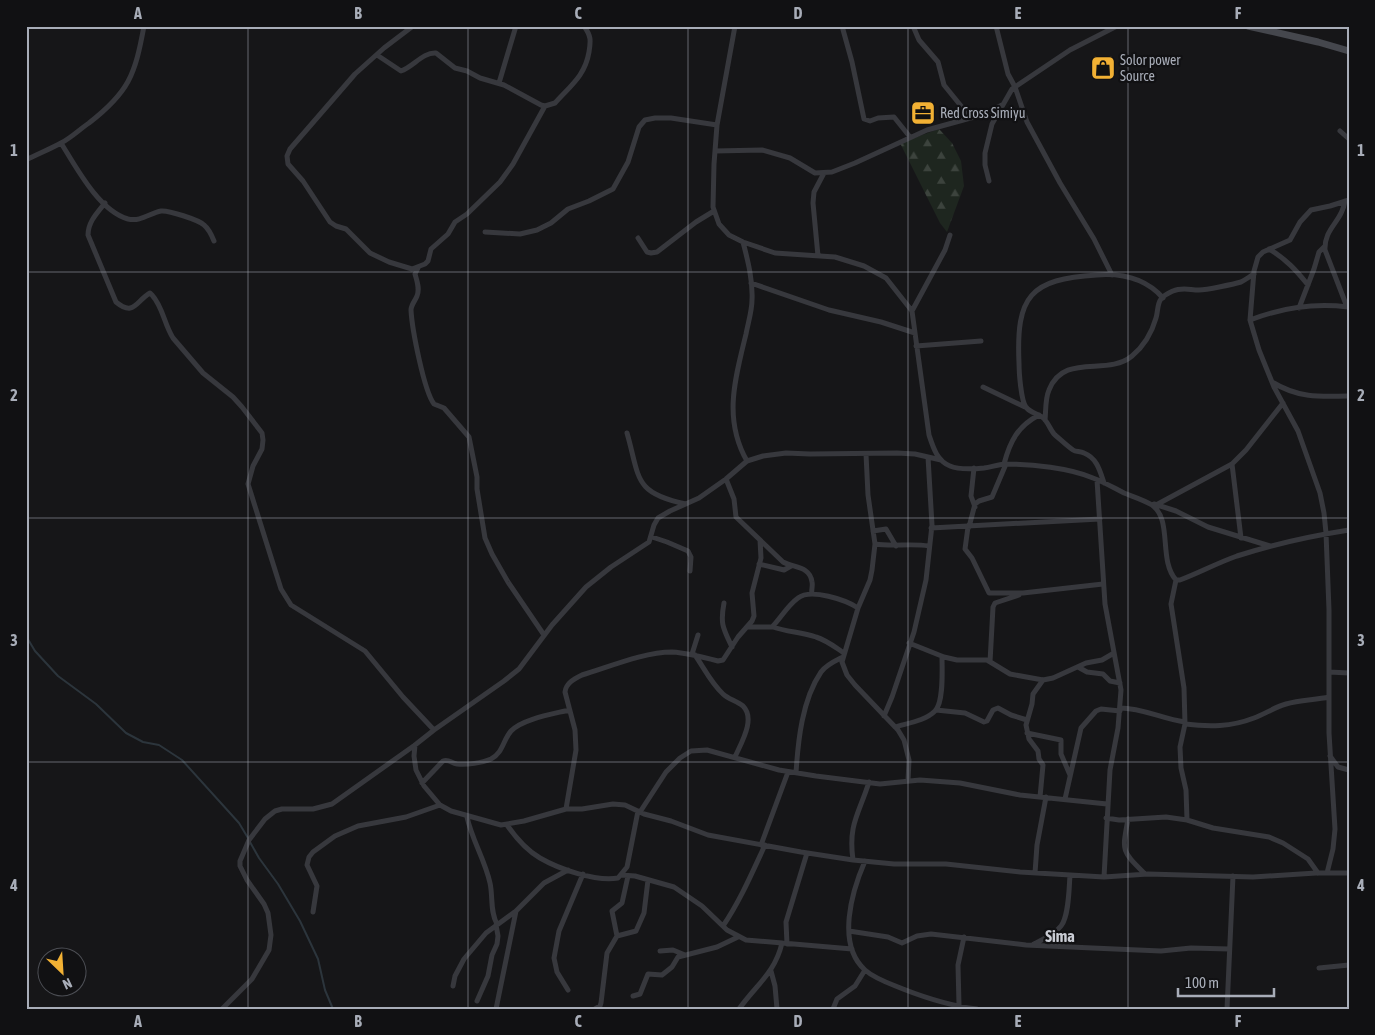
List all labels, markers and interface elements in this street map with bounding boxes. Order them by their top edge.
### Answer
text: A [133,4,142,22]
text: B [354,4,362,22]
text: C [574,4,582,22]
text: D [794,4,803,22]
text: E [1015,4,1022,22]
text: F [1235,4,1242,22]
place label: Solor power Source [1120,52,1181,84]
shop icon: Solor power Source [1090,55,1116,81]
office icon: Red Cross Simiyu [910,100,936,126]
place label: Red Cross Simiyu [940,105,1026,121]
text: 1 [10,141,18,159]
text: 1 [1357,141,1365,159]
text: 2 [10,386,18,404]
text: 2 [1357,386,1365,404]
text: 3 [10,631,18,649]
text: 3 [1357,631,1365,649]
text: 4 [9,876,18,894]
text: 4 [1356,876,1365,894]
district label: Sima [1045,927,1075,945]
north arrow [38,948,88,998]
scale bar [1178,965,1274,997]
text: 100 m [1185,974,1219,991]
text: N [60,975,75,993]
text: A [133,1012,142,1030]
text: B [354,1012,362,1030]
text: C [574,1012,582,1030]
text: D [794,1012,803,1030]
text: E [1015,1012,1022,1030]
text: F [1235,1012,1242,1030]

